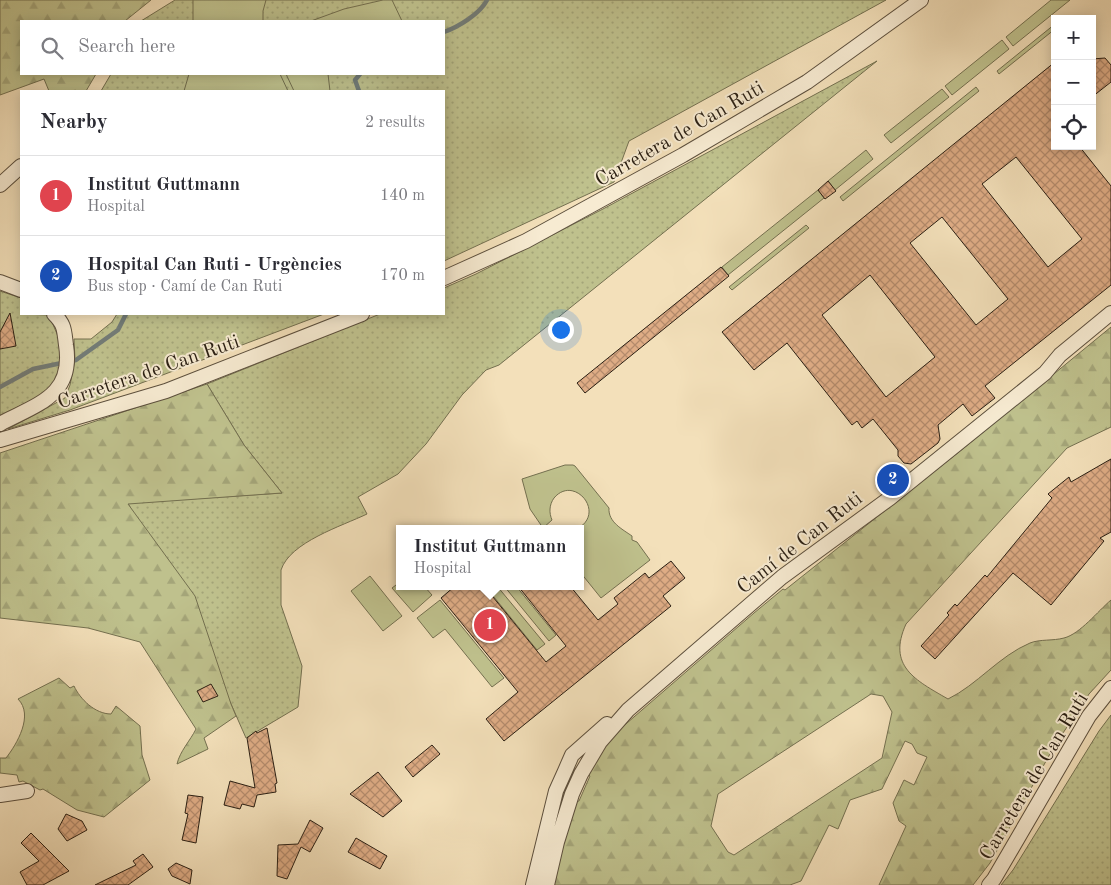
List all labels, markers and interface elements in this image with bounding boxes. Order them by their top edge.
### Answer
map controls [1051,15,1096,150]
button: + [1051,15,1096,60]
search box [20,20,445,75]
icon: search [38,34,66,62]
text: Search here [78,38,175,57]
button: − [1051,60,1096,105]
street label: Carretera de Can Ruti [592,78,768,191]
button: locate [1051,105,1096,150]
text: Nearby [40,112,108,133]
text: 2 results [365,115,425,131]
text: Institut Guttmann [87,176,240,195]
text: 1 [51,188,61,204]
text: 140 m [380,188,425,204]
text: Hospital [87,199,145,215]
text: Hospital Can Ruti - Urgències [87,256,342,275]
text: 2 [51,268,61,284]
text: 170 m [380,268,425,284]
text: Bus stop · Camí de Can Ruti [87,279,282,295]
your location [548,317,574,343]
street label: Carretera de Can Ruti [55,332,242,413]
pin: 2 [877,461,909,499]
street label: Camí de Can Ruti [734,489,866,598]
popup [396,525,584,590]
text: Institut Guttmann [413,538,567,557]
text: Hospital [413,561,471,577]
pin: 1 [474,606,506,644]
street label: Carretera de Can Ruti [977,690,1092,864]

